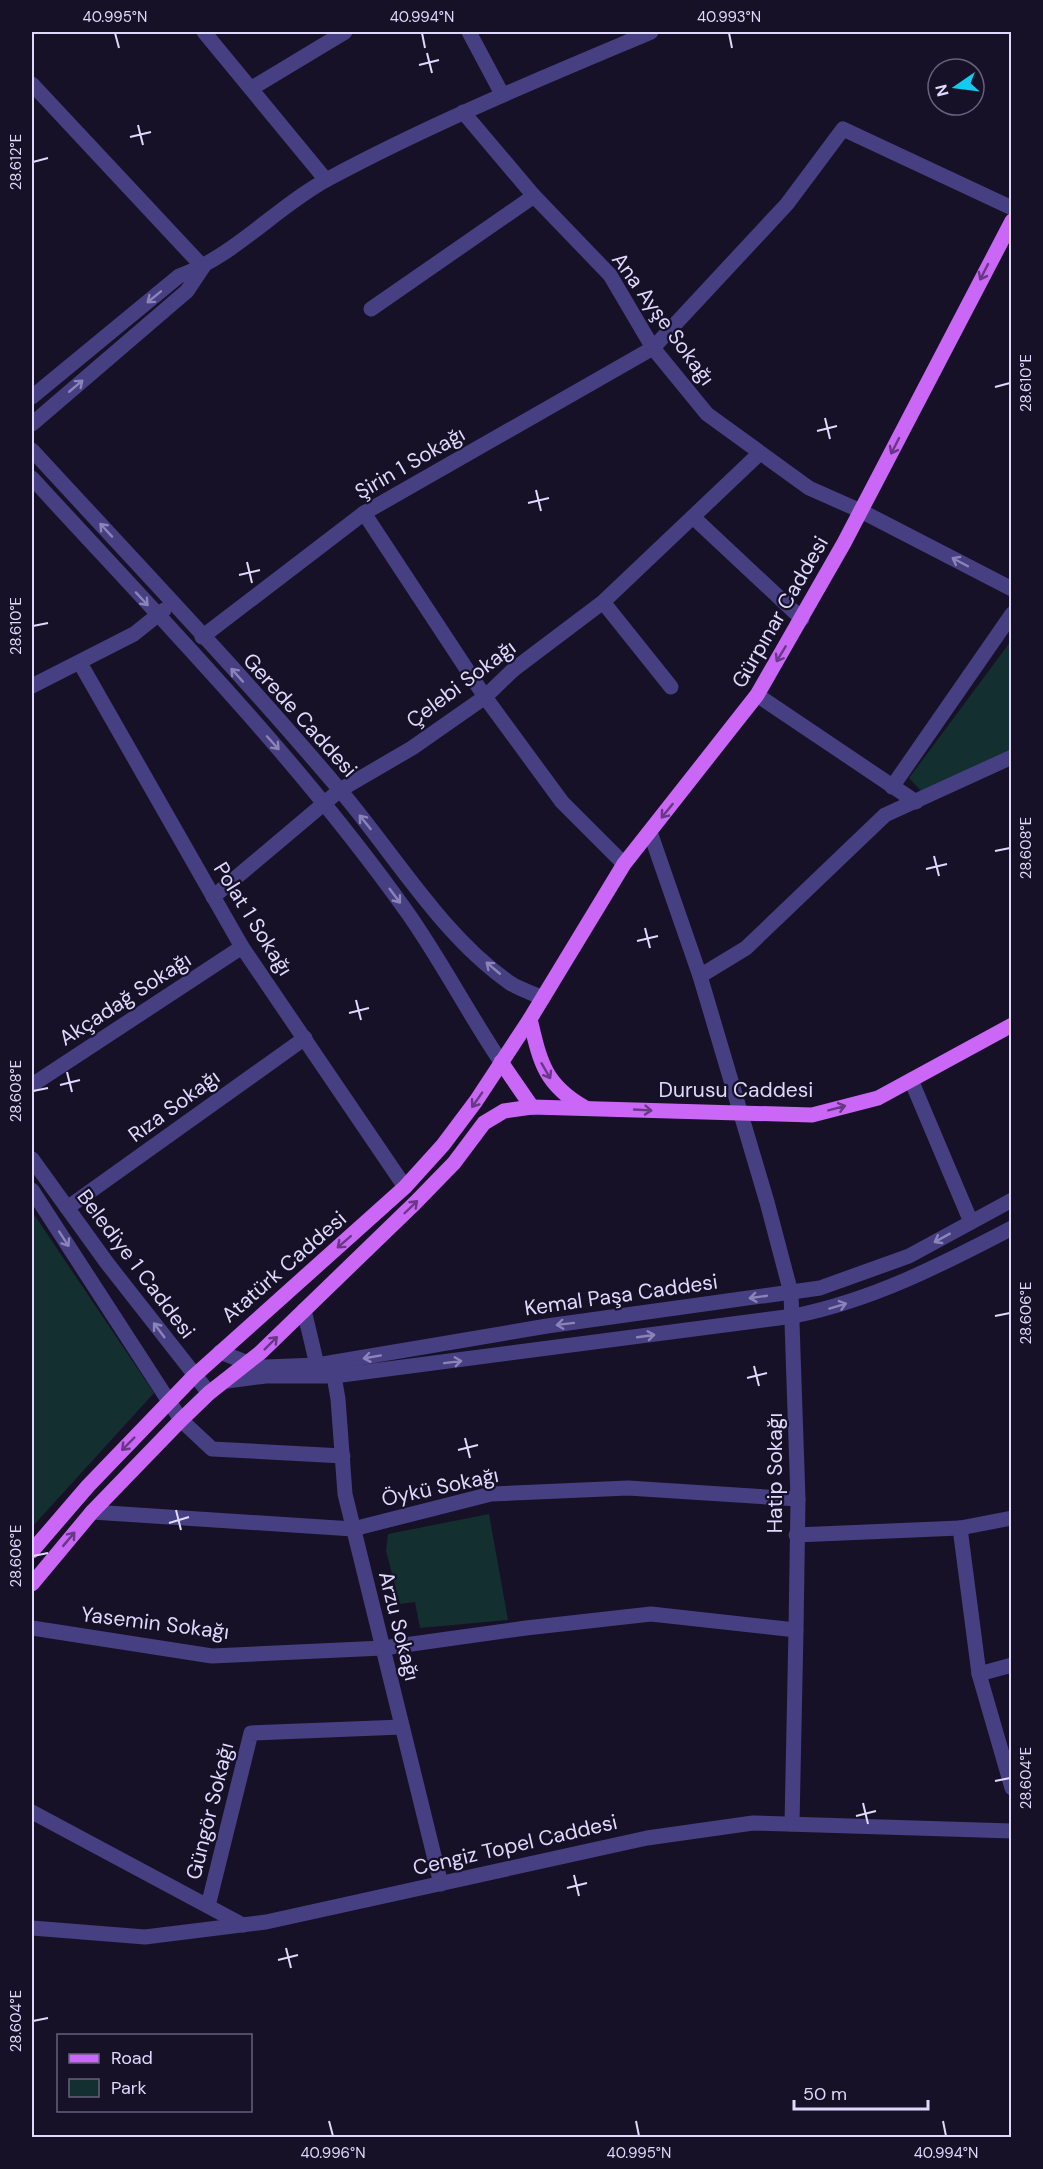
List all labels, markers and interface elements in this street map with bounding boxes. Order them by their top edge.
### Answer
text: 40.995°N [83,7,147,27]
text: 40.994°N [390,7,454,27]
text: 40.993°N [697,7,761,27]
north arrow [926,57,986,117]
text: N [930,82,954,99]
text: 28.612°E [6,134,26,190]
street label: Ana Ayşe Sokağı [605,247,721,391]
one-way arrow [978,263,989,281]
one-way arrow [146,290,162,303]
text: 28.610°E [1016,354,1036,412]
one-way arrow [68,379,83,393]
street label: Şirin 1 Sokağı [350,420,470,506]
one-way arrow [888,436,900,454]
one-way arrow [99,523,113,538]
street label: Gürpınar Caddesi [725,531,835,693]
one-way arrow [951,556,969,567]
one-way arrow [135,591,149,606]
text: 28.610°E [6,597,26,655]
street label: Çelebi Sokağı [401,634,521,734]
one-way arrow [775,645,787,662]
street label: Gerede Caddesi [237,647,363,783]
one-way arrow [230,668,244,683]
one-way arrow [266,736,280,751]
one-way arrow [660,803,673,819]
one-way arrow [359,814,372,830]
text: 28.608°E [1016,817,1036,879]
street label: Polat 1 Sokağı [207,857,299,981]
one-way arrow [388,887,401,903]
street label: Akçadağ Sokağı [54,946,196,1052]
one-way arrow [485,962,501,975]
text: 28.608°E [6,1060,26,1122]
one-way arrow [540,1062,552,1079]
street label: Rıza Sokağı [123,1063,225,1149]
street label: Durusu Caddesi [659,1076,813,1104]
one-way arrow [470,1091,483,1107]
one-way arrow [827,1102,846,1114]
one-way arrow [633,1105,653,1116]
street label: Belediye 1 Caddesi [71,1184,201,1344]
one-way arrow [403,1200,418,1215]
street label: Atatürk Caddesi [216,1205,352,1329]
one-way arrow [58,1230,70,1247]
one-way arrow [934,1232,951,1244]
one-way arrow [337,1235,352,1249]
street label: Kemal Paşa Caddesi [523,1268,719,1322]
text: 28.606°E [1016,1282,1036,1344]
one-way arrow [748,1292,768,1303]
one-way arrow [828,1300,847,1311]
one-way arrow [555,1318,575,1329]
one-way arrow [152,1322,165,1338]
one-way arrow [636,1331,655,1342]
one-way arrow [263,1336,278,1350]
one-way arrow [363,1352,383,1363]
one-way arrow [442,1357,462,1368]
street label: Hatip Sokağı [761,1413,789,1533]
one-way arrow [121,1437,136,1452]
street label: Öykü Sokağı [379,1461,501,1513]
text: 28.606°E [6,1525,26,1587]
one-way arrow [62,1532,76,1547]
street label: Arzu Sokağı [372,1568,426,1684]
street label: Yasemin Sokağı [79,1600,231,1646]
street label: Güngör Sokağı [179,1740,241,1882]
text: 28.604°E [1016,1747,1036,1809]
street label: Cengiz Topel Caddesi [410,1808,620,1882]
text: 28.604°E [6,1990,26,2052]
legend [57,2034,252,2112]
text: Road [111,2046,153,2070]
scale bar [794,2073,928,2111]
text: Park [111,2076,147,2100]
text: 50 m [803,2082,847,2106]
text: 40.996°N [300,2143,366,2163]
text: 40.995°N [607,2143,671,2163]
text: 40.994°N [914,2143,978,2163]

